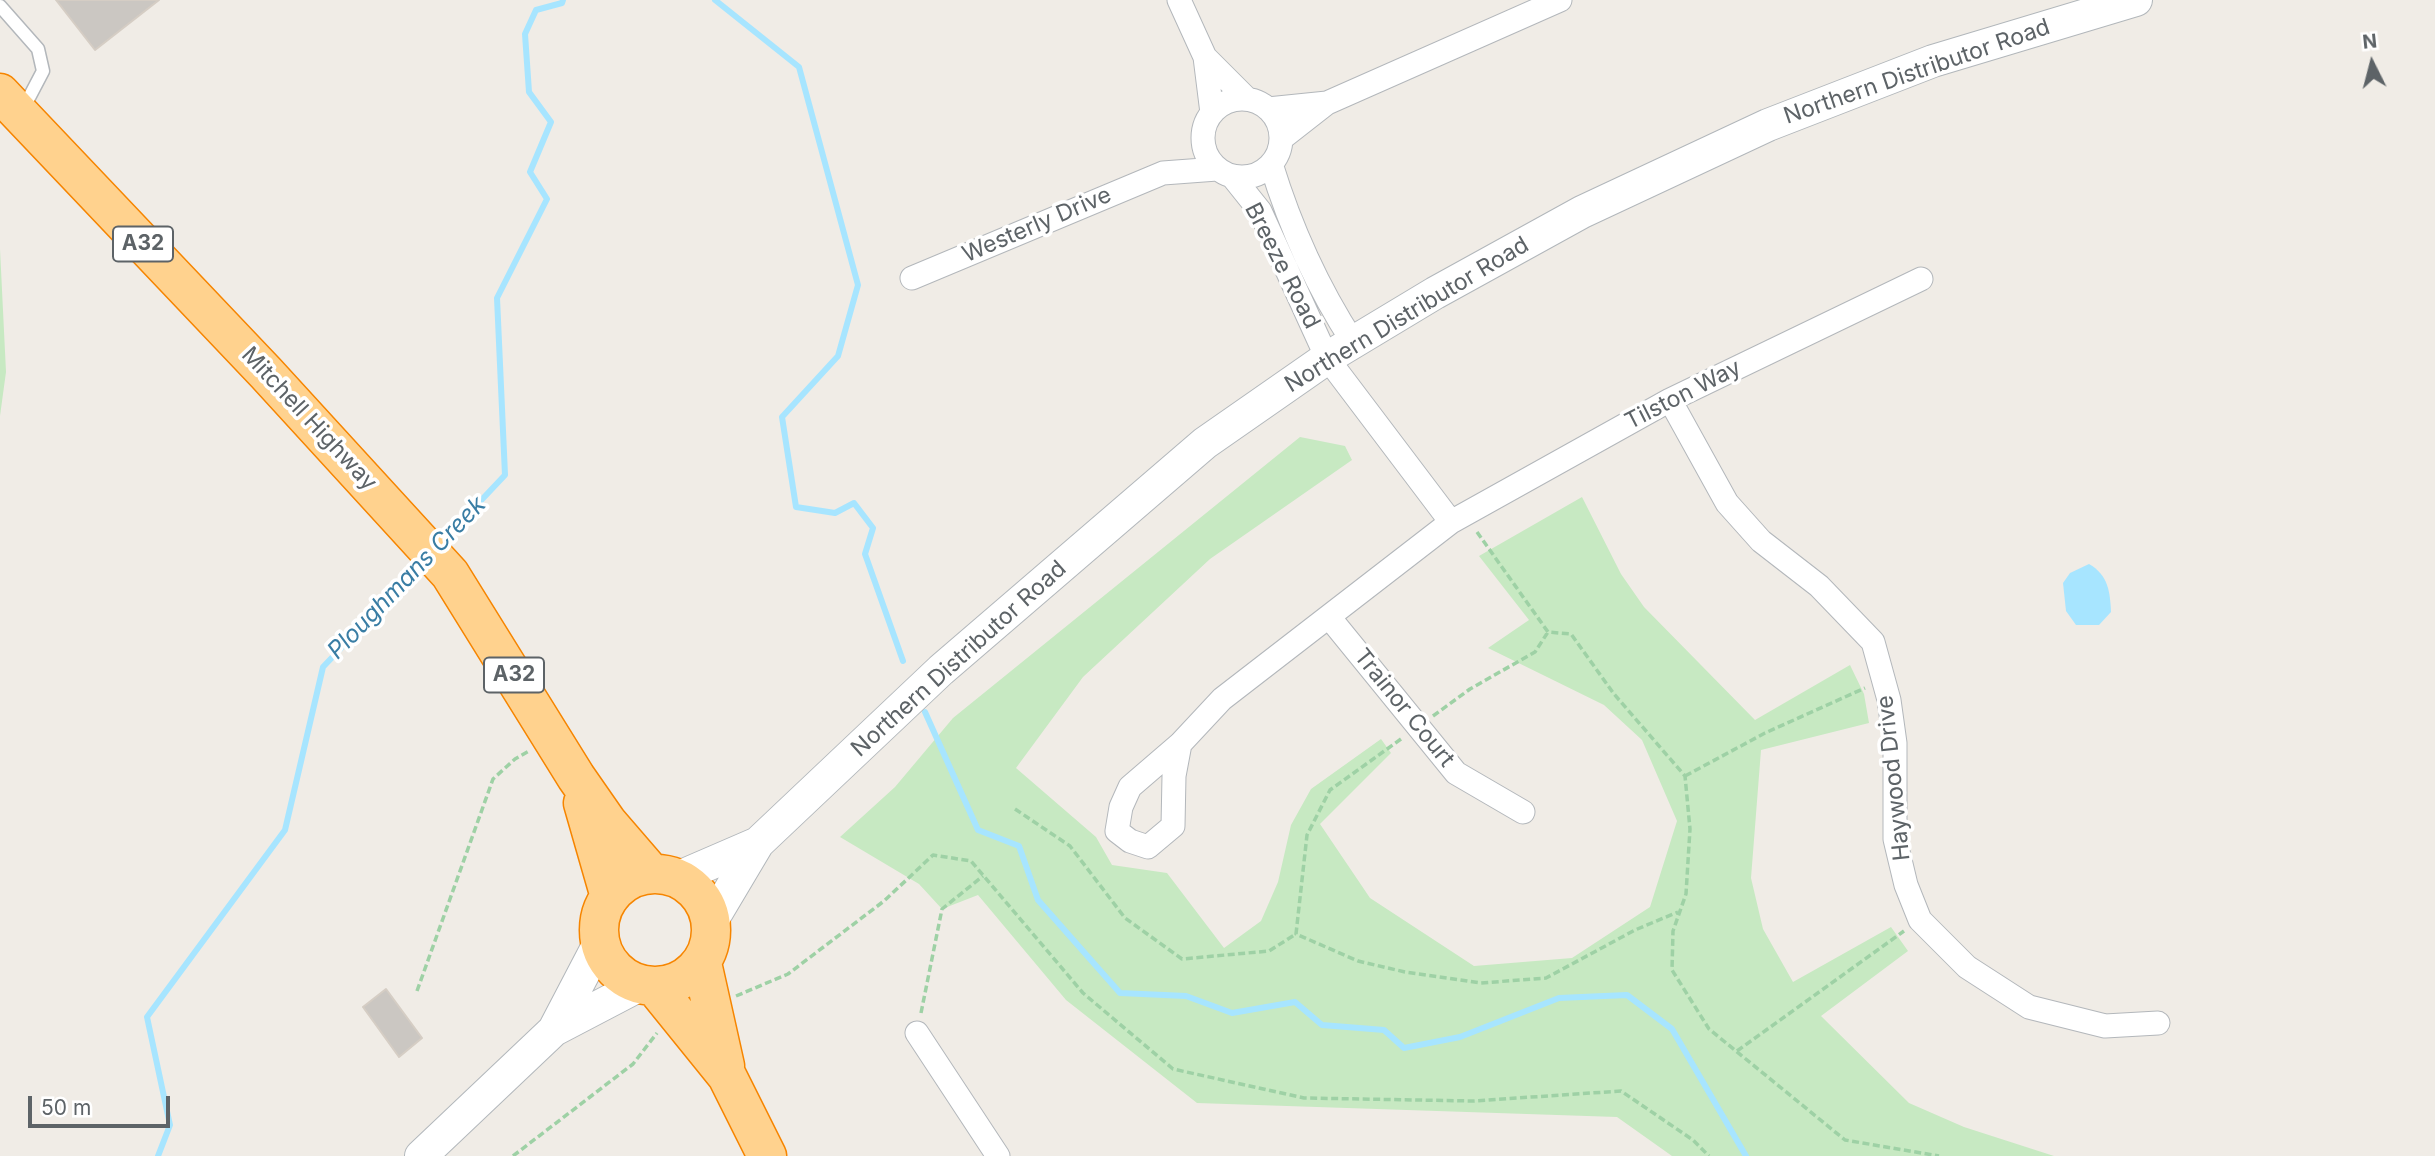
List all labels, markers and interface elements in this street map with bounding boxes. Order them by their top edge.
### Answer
street label: Northern Distributor Road [1780,13,2054,131]
north arrow [2337,28,2407,98]
text: N [2361,29,2378,54]
street label: Westerly Drive [958,181,1116,269]
street label: Breeze Road [1238,198,1326,334]
road number: A32 [113,226,173,262]
street label: Northern Distributor Road [1280,231,1534,399]
street label: Mitchell Highway [235,342,383,496]
street label: Tilston Way [1620,354,1746,436]
water label: Ploughmans Creek [322,491,492,665]
street label: Northern Distributor Road [846,555,1072,763]
street label: Trainor Court [1348,643,1460,773]
road number: A32 [484,658,544,692]
street label: Haywood Drive [1872,694,1916,862]
scale bar [32,1082,173,1126]
text: 50 m [41,1095,91,1120]

